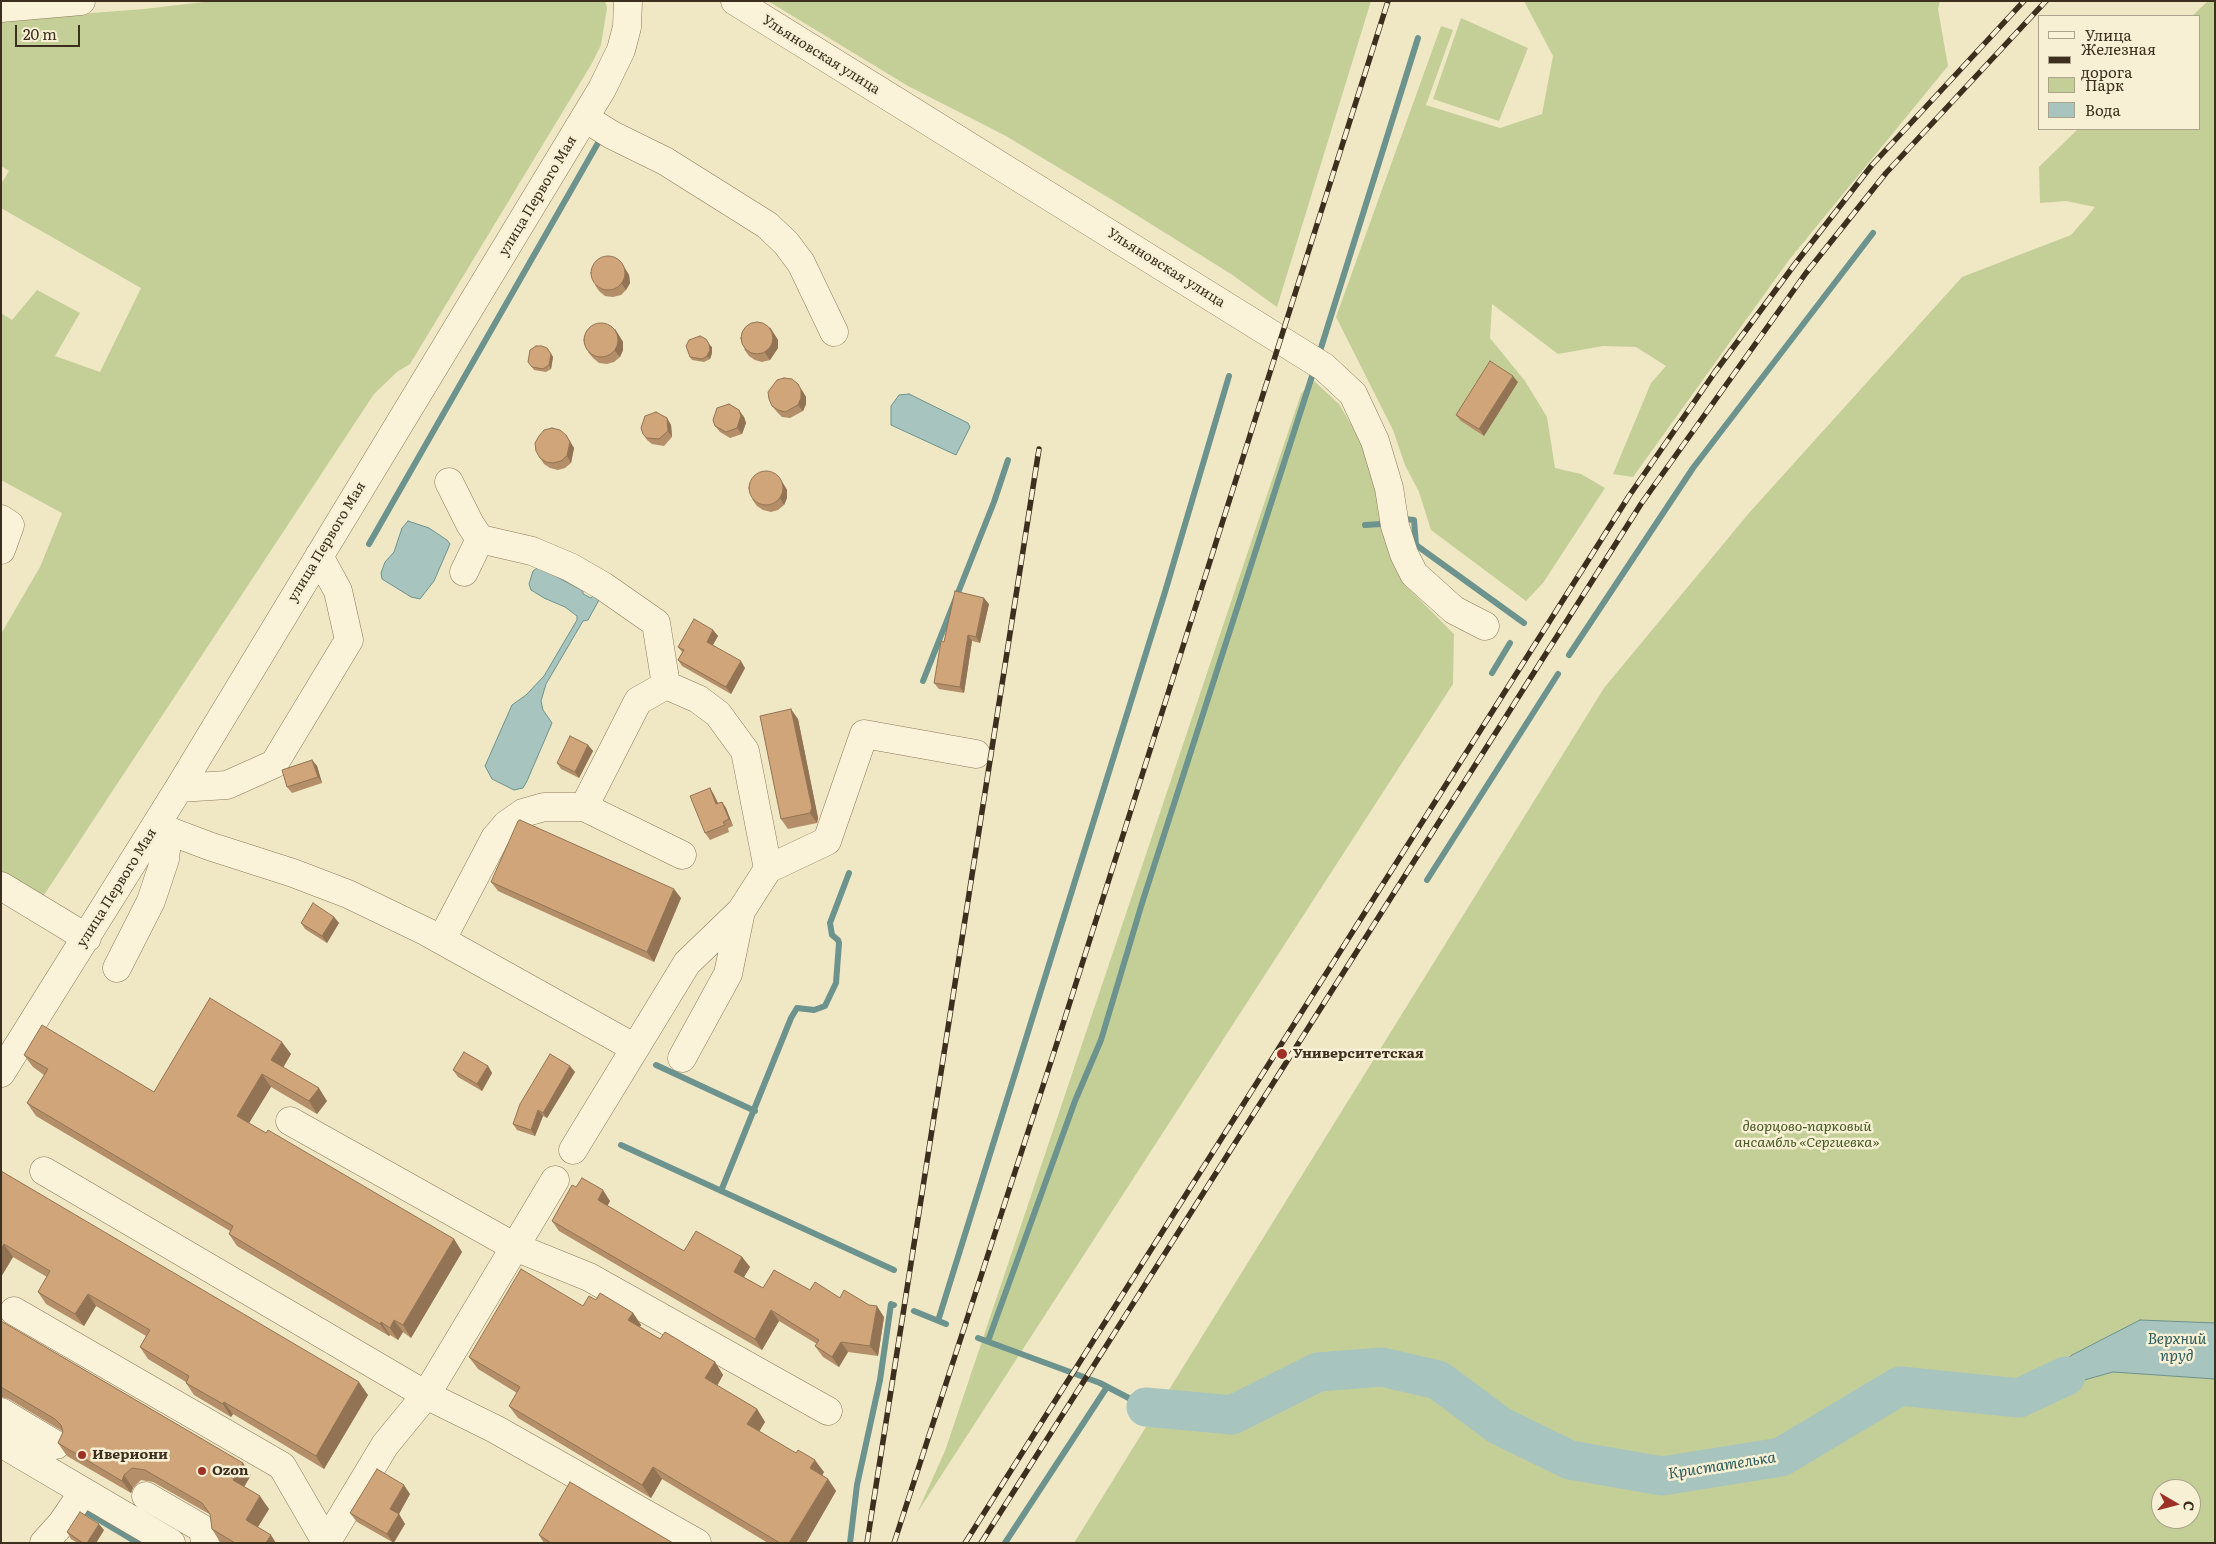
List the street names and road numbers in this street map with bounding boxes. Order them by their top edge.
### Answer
street label: Ульяновская улица [759,12,883,98]
street label: улица Первого Мая [495,133,581,259]
street label: Ульяновская улица [1104,225,1228,311]
street label: улица Первого Мая [284,479,370,605]
street label: улица Первого Мая [74,825,160,951]

